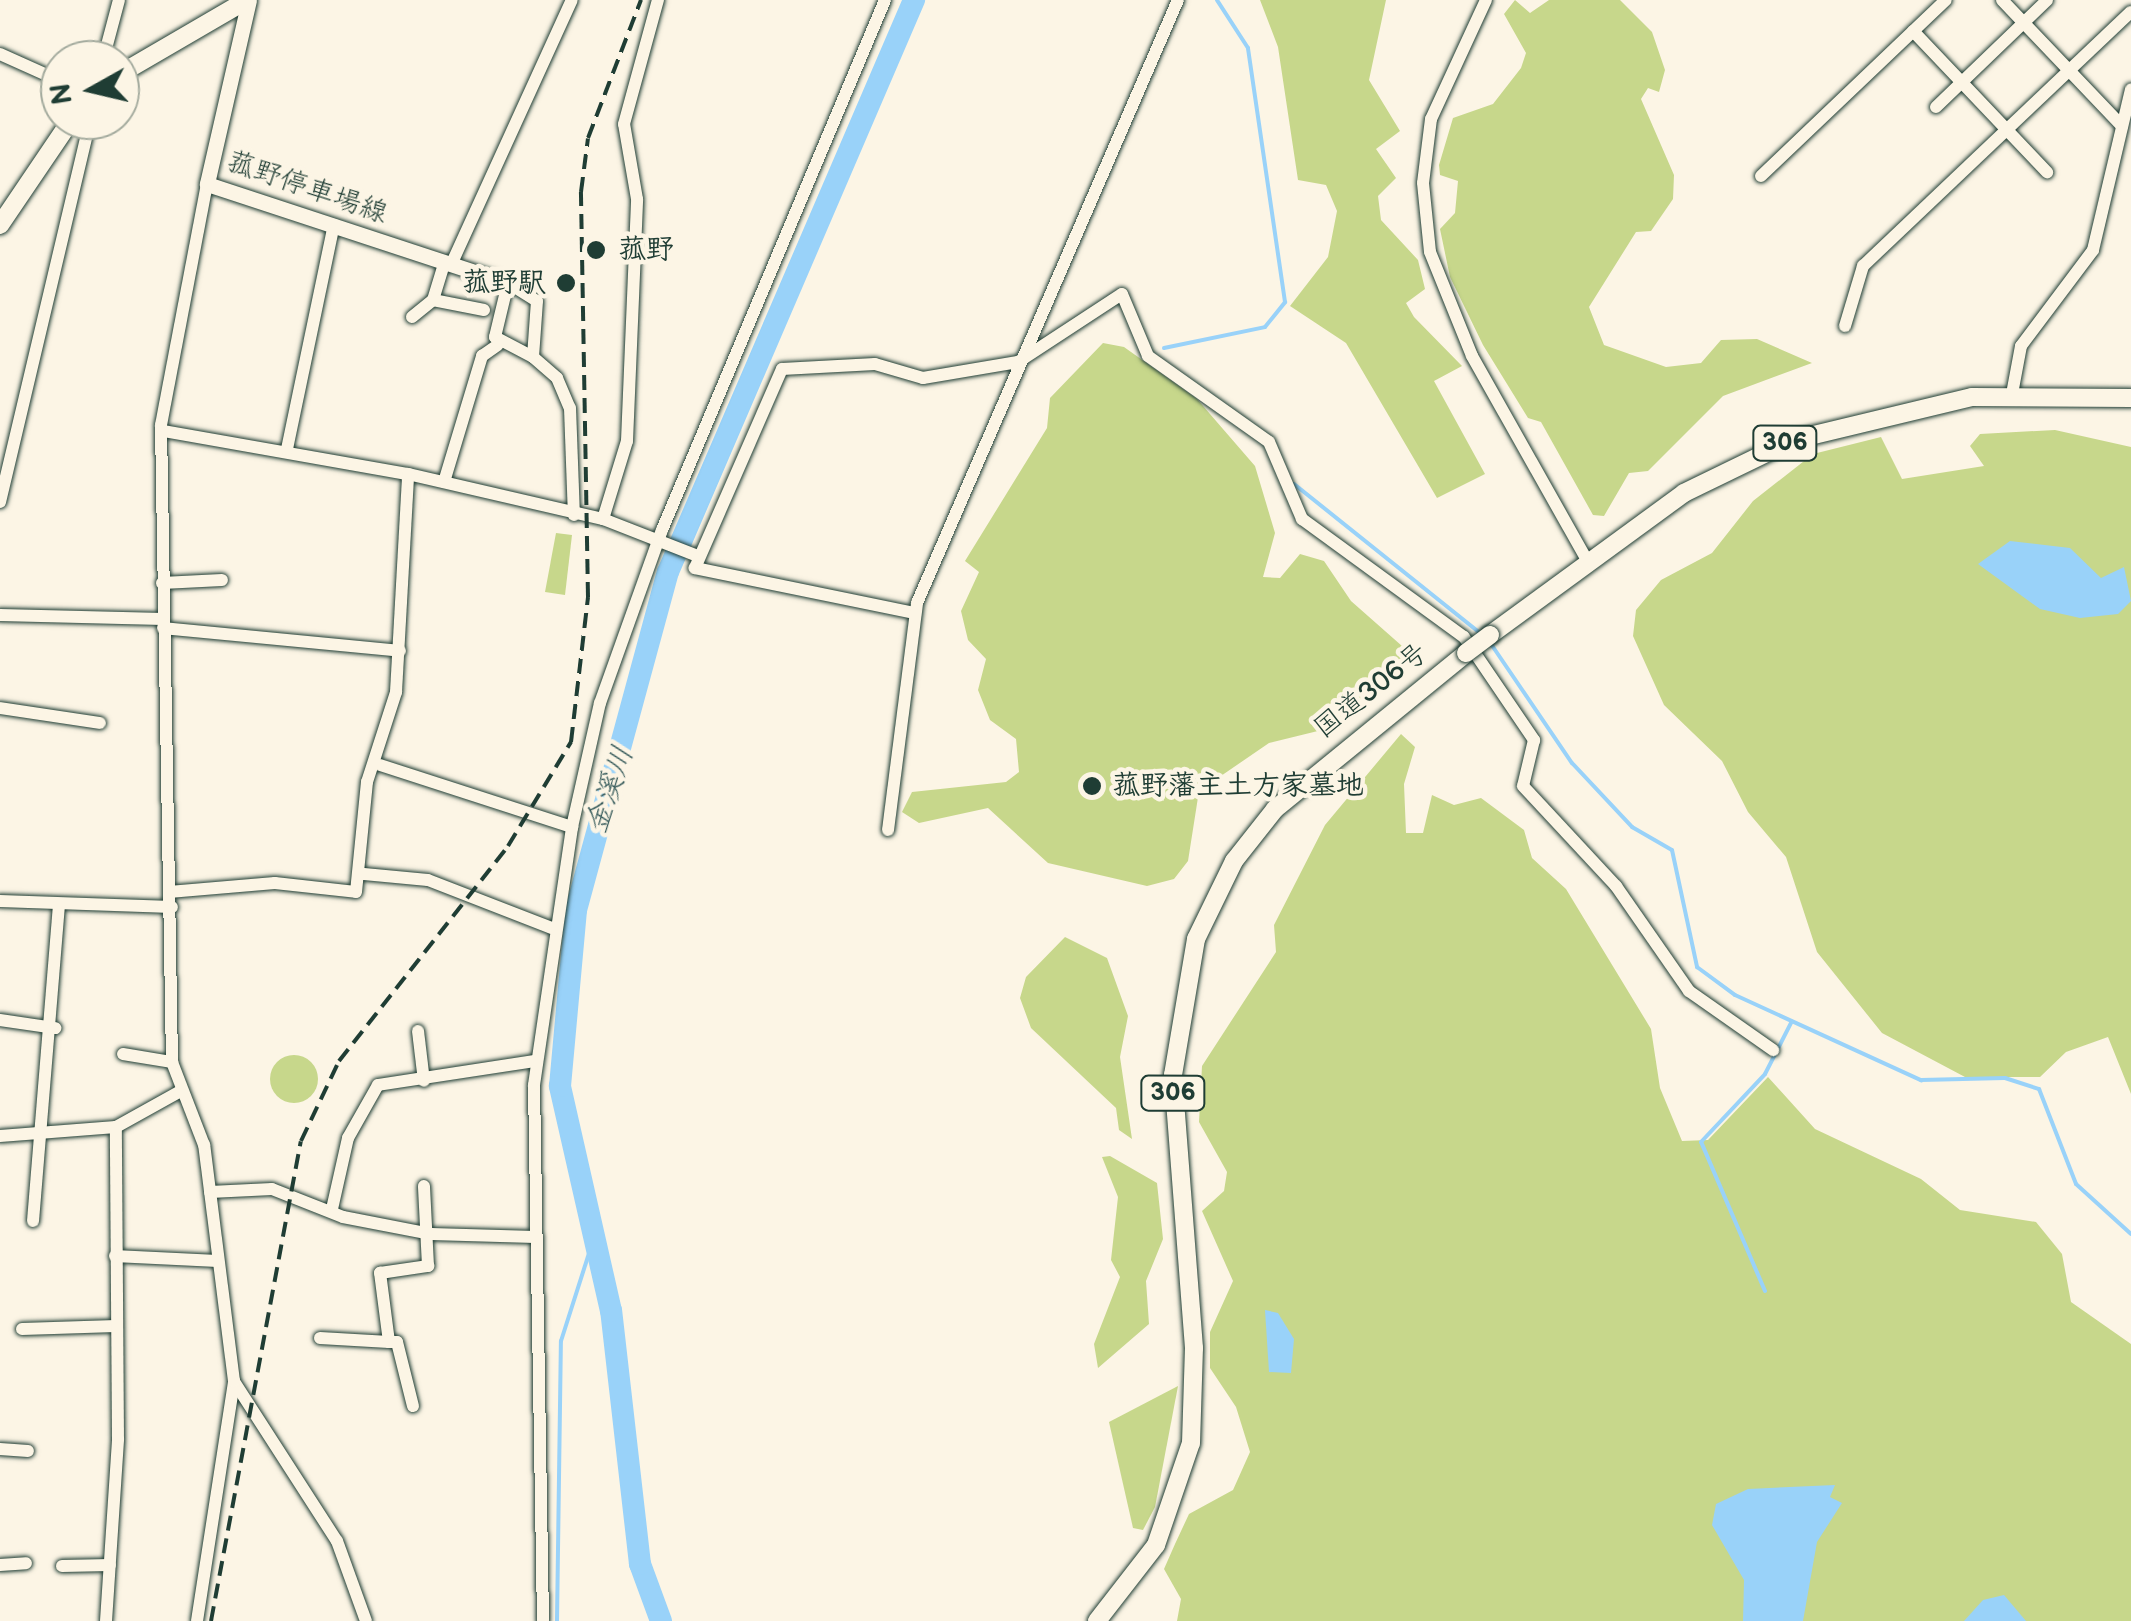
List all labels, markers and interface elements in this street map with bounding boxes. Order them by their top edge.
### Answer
north arrow [40,40,140,140]
text: N [44,81,80,107]
street label: 菰野停車場線 [222,145,392,231]
place label: 菰野 [618,233,674,267]
marker: 菰野 [583,237,609,263]
place label: 菰野駅 [462,266,546,300]
marker: 菰野駅 [555,272,577,294]
road number: 306 [1750,423,1820,463]
street label: 国道306号 [1308,636,1434,746]
water label: 金溪川 [578,742,642,838]
place label: 菰野藩主土方家墓地 [1112,769,1364,803]
marker: 菰野藩主土方家墓地 [1081,775,1103,797]
road number: 306 [1138,1073,1208,1113]

